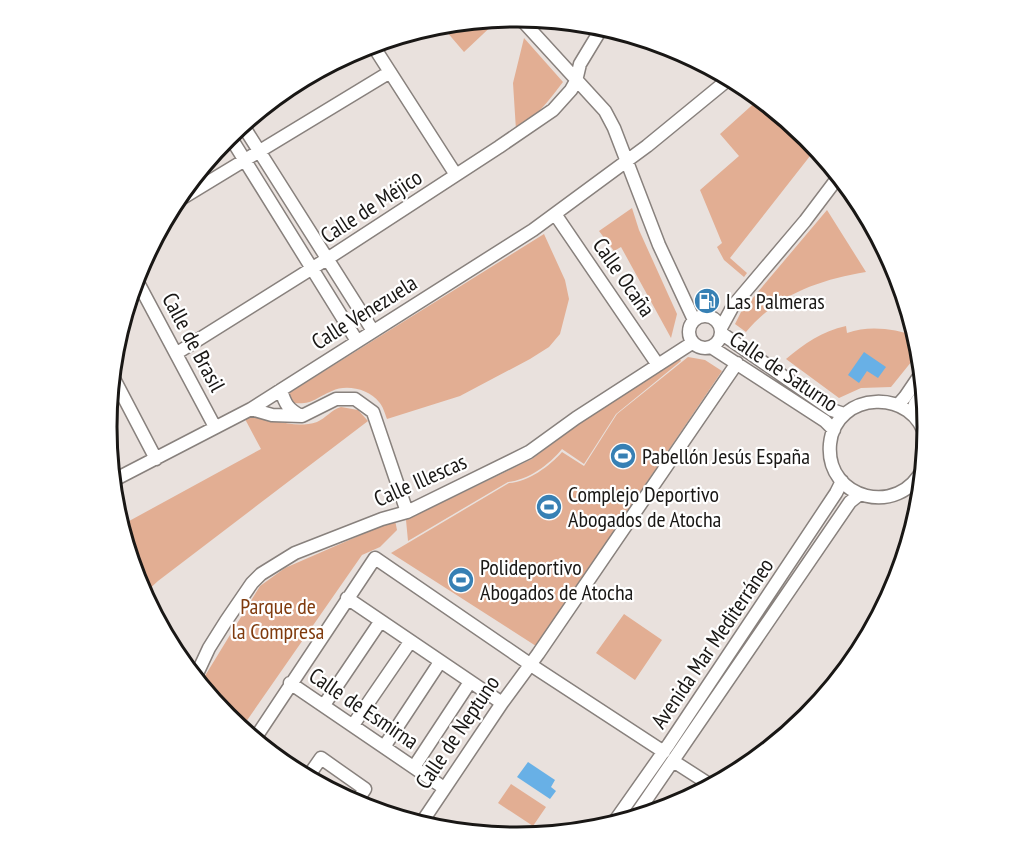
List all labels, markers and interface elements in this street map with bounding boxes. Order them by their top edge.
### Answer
street label: Calle de Méjico [315,163,427,249]
street label: Calle Ocaña [587,232,661,322]
street label: Calle Venezuela [306,269,422,355]
fuel station icon: Las Palmeras [692,286,722,316]
place label: Las Palmeras [726,287,825,315]
street label: Calle de Brasil [156,288,232,397]
street label: Calle de Saturno [724,324,844,418]
sports icon: Pabellón Jesús España [608,441,638,471]
place label: Pabellón Jesús España [642,442,810,470]
street label: Calle Illescas [369,447,471,513]
place label: Complejo Deportivo Abogados de Atocha [568,480,721,533]
sports icon: Complejo Deportivo Abogados de Atocha [534,492,564,522]
street label: Avenida Mar Mediterráneo [645,552,779,734]
place label: Polideportivo Abogados de Atocha [480,553,633,606]
sports icon: Polideportivo Abogados de Atocha [446,565,476,595]
park label: Parque de la Compresa [232,592,324,645]
street label: Calle de Esmirna [304,661,424,755]
street label: Calle de Neptuno [409,670,505,794]

